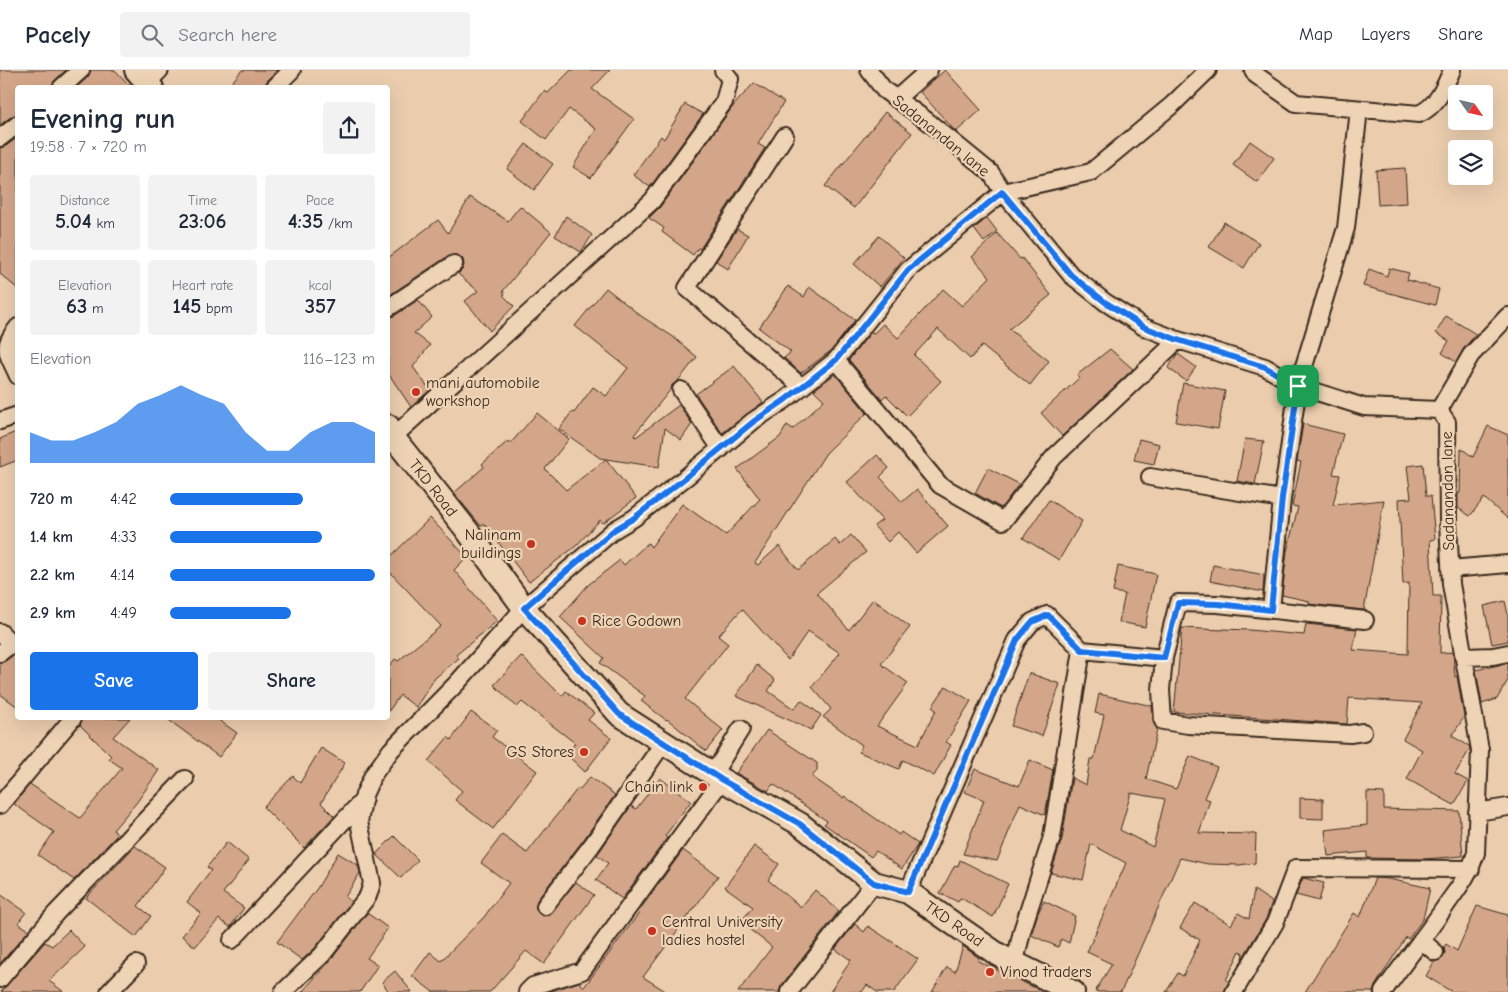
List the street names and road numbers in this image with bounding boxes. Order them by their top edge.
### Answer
street label: Sadanandan lane [889,91,993,181]
street label: Sadanandan lane [1438,431,1458,551]
street label: TKD Road [405,456,461,520]
street label: TKD Road [921,897,987,951]

